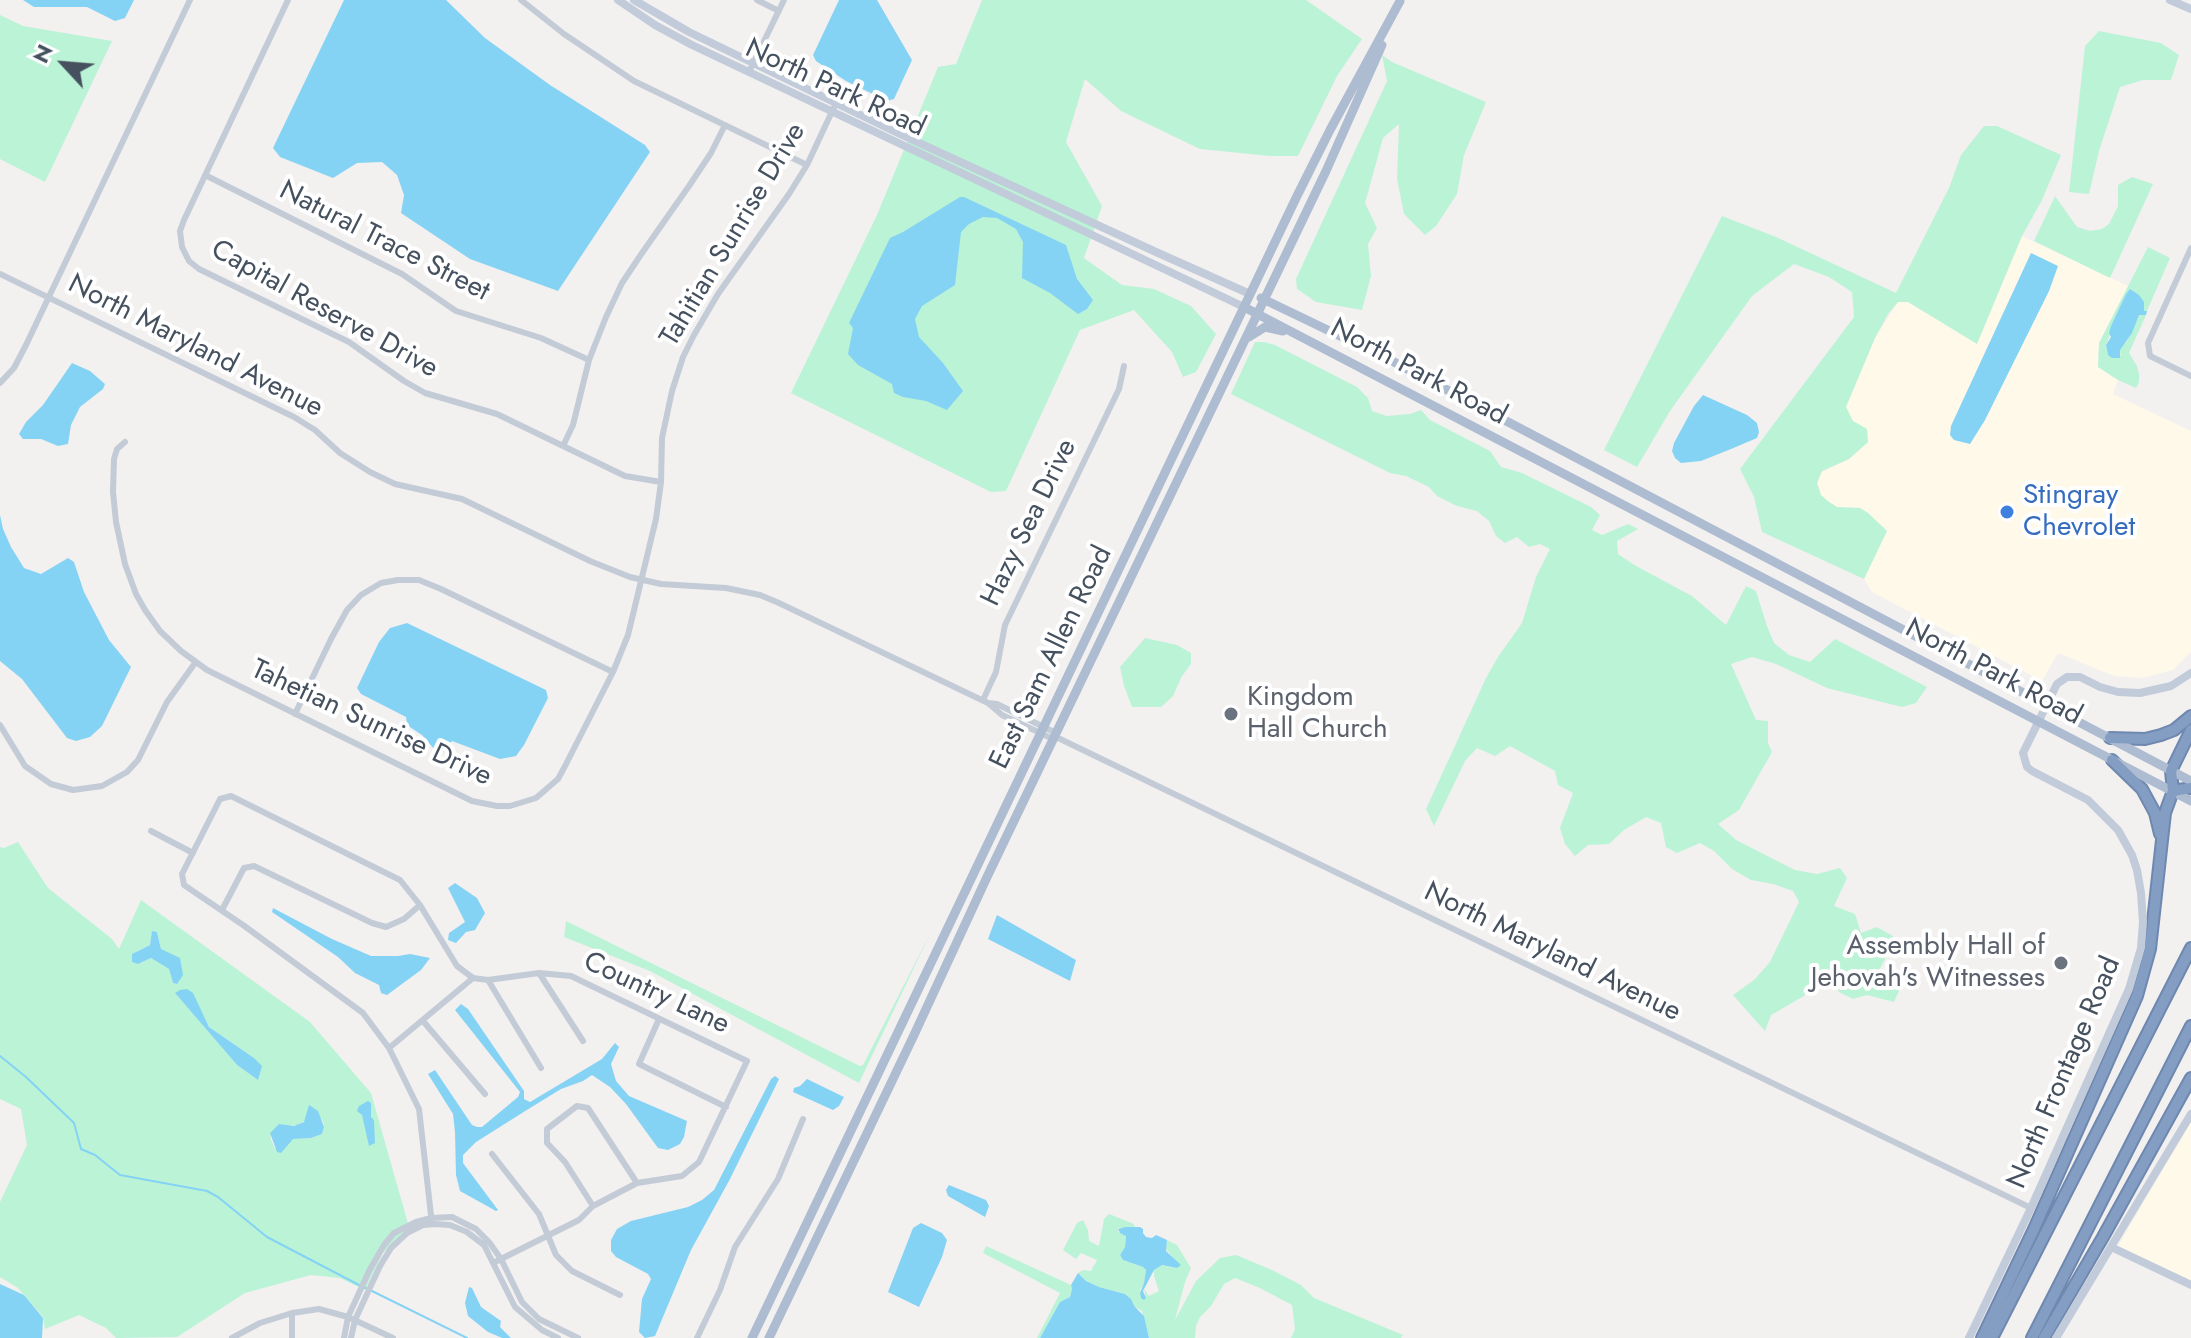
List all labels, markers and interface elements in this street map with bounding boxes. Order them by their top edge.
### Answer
north arrow [24,24,104,104]
street label: North Park Road [739,33,931,145]
text: N [24,39,61,68]
street label: Tahitian Sunrise Drive [654,117,814,353]
street label: Natural Trace Street [273,175,495,309]
street label: Capital Reserve Drive [205,234,443,386]
street label: North Maryland Avenue [62,268,328,426]
street label: North Park Road [1324,312,1512,434]
street label: Hazy Sea Drive [975,434,1085,612]
place label: Stingray Chevrolet [2023,479,2135,545]
marker: Stingray Chevrolet [1998,503,2016,521]
street label: East Sam Allen Road [984,541,1120,775]
street label: North Park Road [1899,612,2087,734]
street label: Tahetian Sunrise Drive [245,654,497,794]
place label: Kingdom Hall Church [1247,681,1388,747]
marker: Kingdom Hall Church [1222,705,1240,723]
street label: North Maryland Avenue [1418,876,1686,1030]
place label: Assembly Hall of Jehovah's Witnesses [1811,930,2045,996]
street label: Country Lane [578,946,734,1042]
street label: North Frontage Road [2001,952,2129,1194]
marker: Assembly Hall of Jehovah's Witnesses [2052,954,2070,972]

